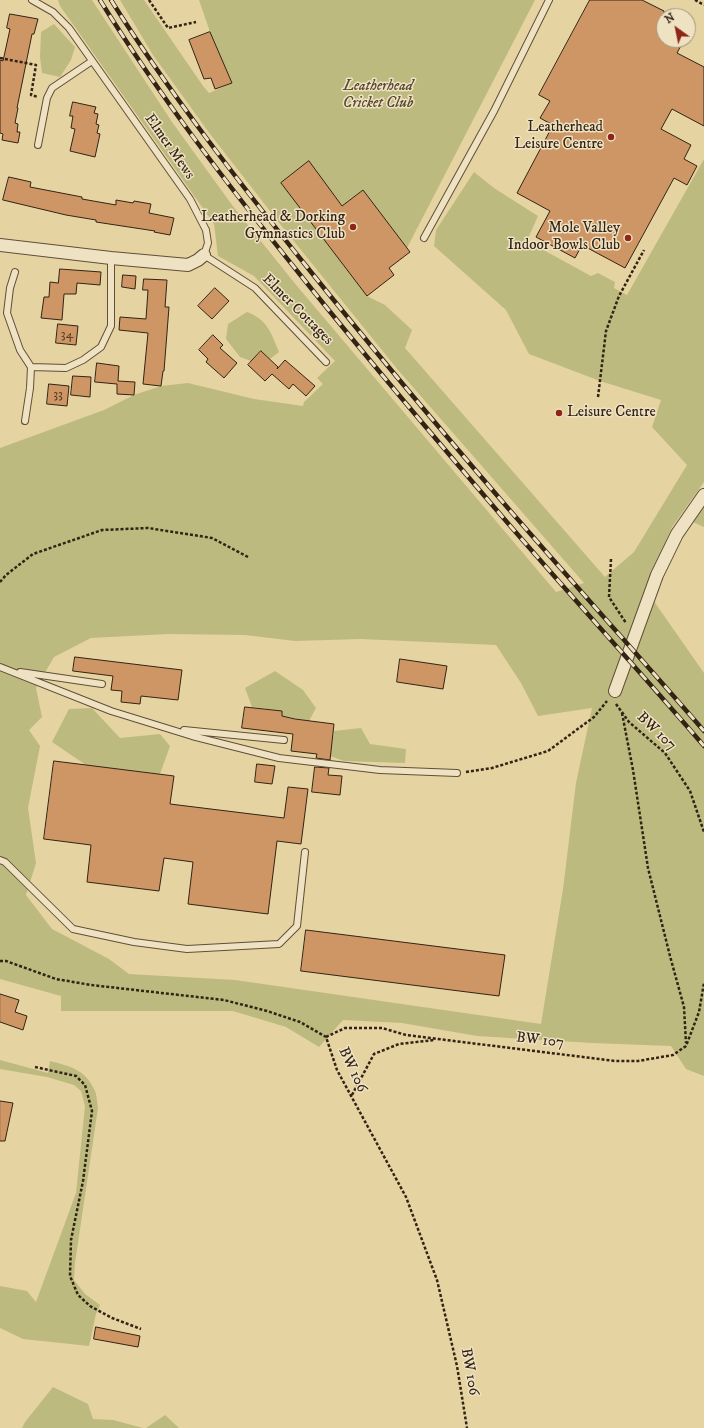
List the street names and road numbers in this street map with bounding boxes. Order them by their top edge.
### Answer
street label: Elmer Mews [140,111,198,183]
street label: Elmer Cottages [258,271,336,349]
street label: BW 107 [633,709,679,755]
street label: BW 107 [515,1029,565,1053]
street label: BW 106 [334,1045,370,1095]
street label: BW 106 [456,1347,482,1397]

